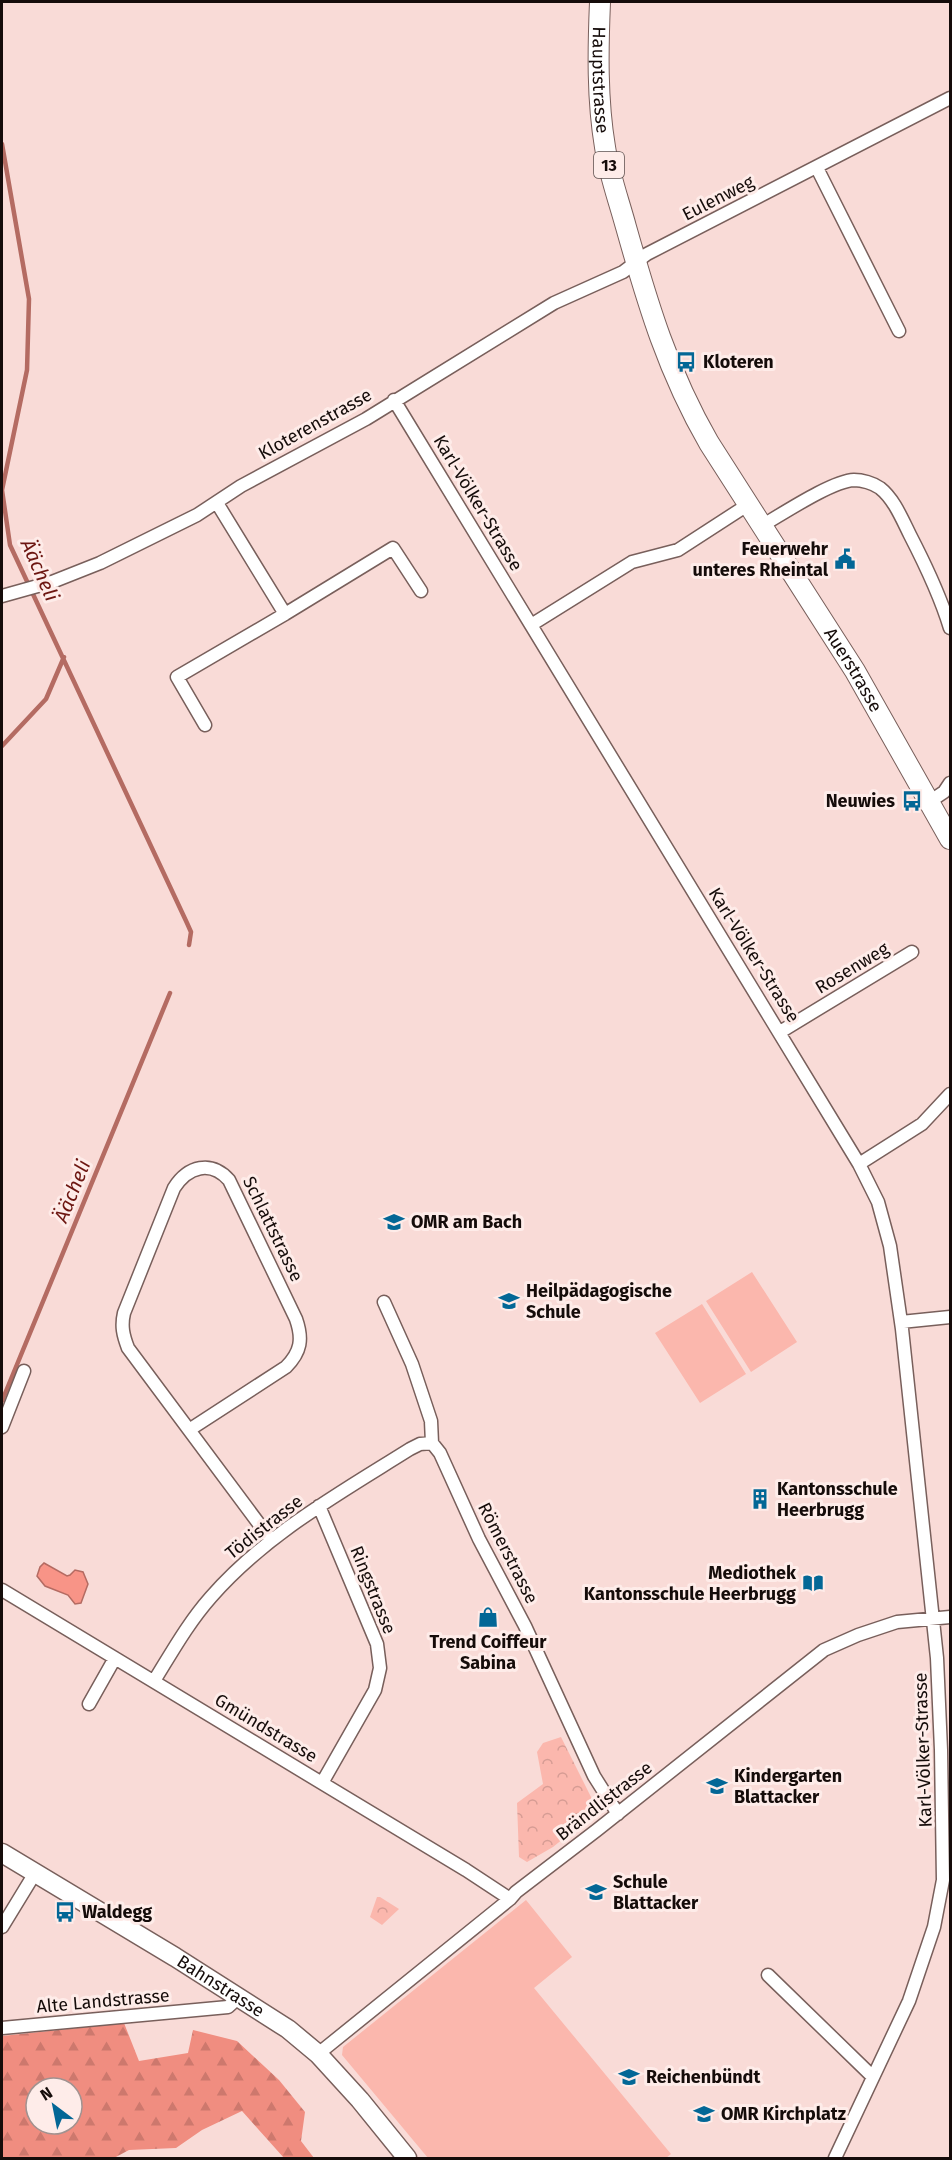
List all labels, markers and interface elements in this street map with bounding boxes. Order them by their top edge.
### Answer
street label: Hauptstrasse [588,26,614,135]
road number: 13 [594,152,624,178]
street label: Eulenweg [678,170,758,225]
bus stop icon: Kloteren [674,350,698,374]
place label: Kloteren [703,351,774,373]
street label: Kloterenstrasse [254,384,376,464]
street label: Karl-Völker-Strasse [429,431,527,575]
water label: Äächeli [15,534,64,605]
place label: Feuerwehr unteres Rheintal [693,538,829,581]
public building icon: Feuerwehr unteres Rheintal [833,547,857,571]
street label: Auerstrasse [819,624,887,716]
bus stop icon: Neuwies [900,789,924,813]
place label: Neuwies [826,790,895,812]
street label: Karl-Völker-Strasse [704,883,804,1027]
street label: Rosenweg [811,937,893,999]
water label: Äächeli [48,1156,96,1227]
street label: Schlattstrasse [238,1173,308,1285]
school or university icon: OMR am Bach [382,1210,406,1234]
place label: OMR am Bach [411,1211,522,1233]
place label: Heilpädagogische Schule [526,1280,672,1323]
school or university icon: Heilpädagogische Schule [497,1289,521,1313]
place label: Kantonsschule Heerbrugg [777,1478,898,1521]
building icon: Kantonsschule Heerbrugg [748,1487,772,1511]
street label: Tödistrasse [221,1490,307,1564]
street label: Römerstrasse [473,1499,543,1607]
street label: Ringstrasse [345,1543,401,1637]
place label: Mediothek Kantonsschule Heerbrugg [584,1562,797,1605]
library icon: Mediothek Kantonsschule Heerbrugg [801,1571,825,1595]
shop icon: Trend Coiffeur Sabina [476,1605,500,1629]
place label: Trend Coiffeur Sabina [430,1631,547,1674]
street label: Karl-Völker-Strasse [909,1672,937,1828]
street label: Gmündstrasse [211,1689,321,1767]
street label: Brändlistrasse [552,1757,656,1845]
place label: Kindergarten Blattacker [734,1765,842,1808]
school or university icon: Kindergarten Blattacker [705,1774,729,1798]
place label: Schule Blattacker [613,1871,699,1914]
school or university icon: Schule Blattacker [584,1880,608,1904]
bus stop icon: Waldegg [53,1900,77,1924]
place label: Waldegg [82,1901,152,1923]
street label: Bahnstrasse [173,1950,268,2022]
street label: Alte Landstrasse [36,1984,170,2018]
school or university icon: Reichenbündt [617,2065,641,2089]
place label: Reichenbündt [646,2066,761,2088]
north arrow [24,2076,84,2136]
text: N [37,2083,56,2105]
school or university icon: OMR Kirchplatz [692,2102,716,2126]
place label: OMR Kirchplatz [721,2103,846,2125]

